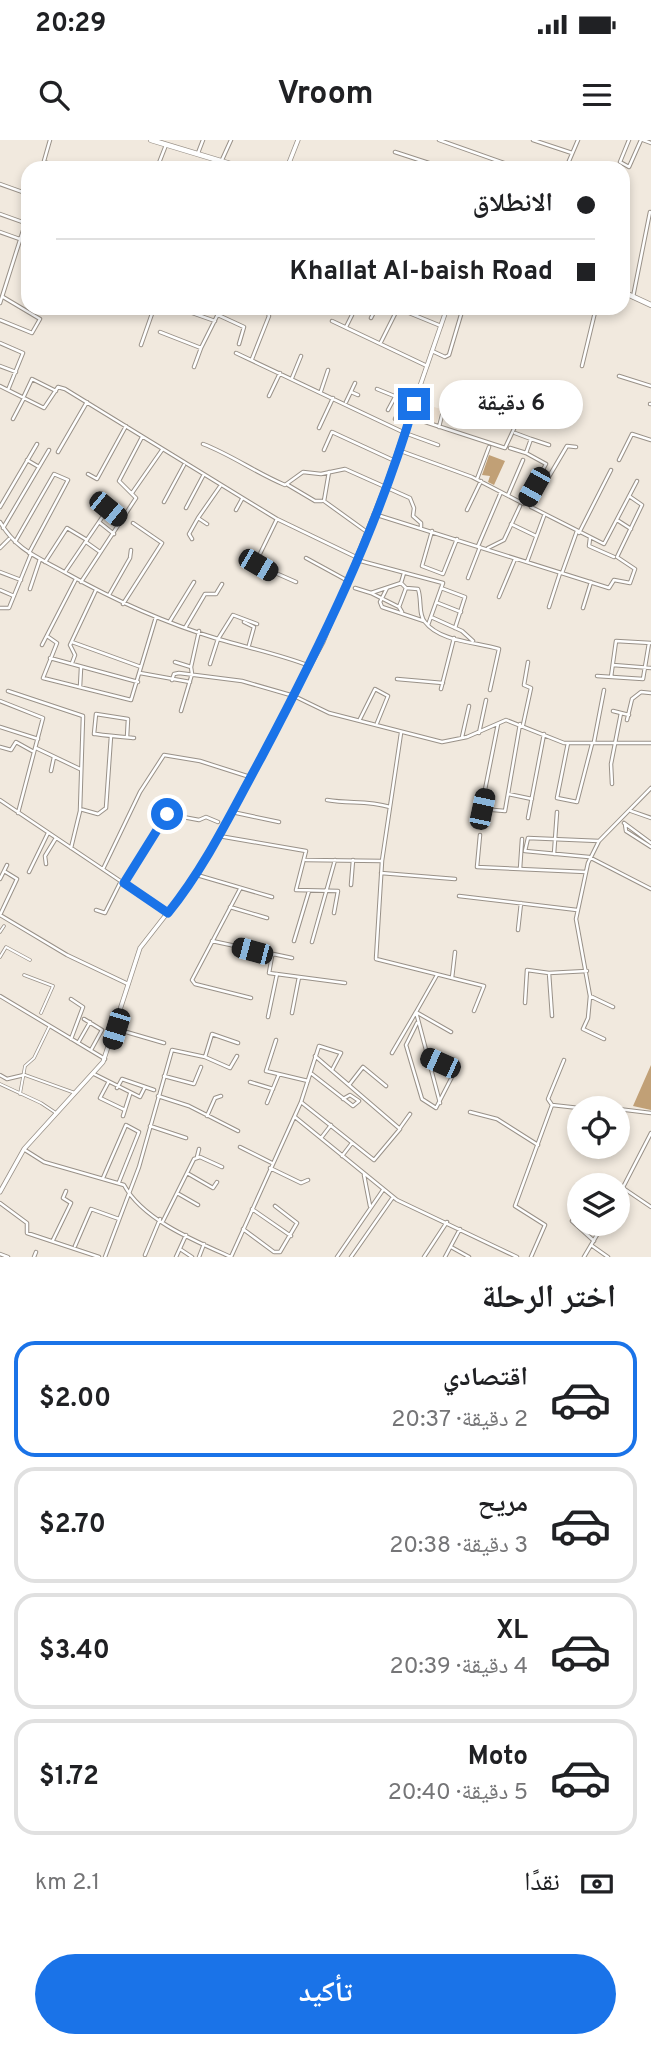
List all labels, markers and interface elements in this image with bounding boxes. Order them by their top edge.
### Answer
text: 20:29 [35,8,106,41]
text: Vroom [278,75,374,115]
icon: search [35,76,73,114]
icon: menu [578,76,616,114]
text: الانطلاق [473,188,553,221]
text: Khallat Al-baish Road [290,256,553,289]
callout: 6 دقيقة [438,380,582,428]
route end [398,388,430,420]
text: 6 دقيقة [477,390,545,419]
car [515,464,554,510]
car [86,488,131,530]
car [235,545,282,585]
car [468,786,497,832]
route start [151,798,183,830]
car [229,935,276,967]
car [100,1006,133,1052]
car [417,1045,464,1081]
map controls [567,1096,630,1236]
button: locate [567,1096,630,1159]
button: layers [567,1173,630,1236]
text: اختر الرحلة [482,1279,616,1319]
text: اقتصادي [443,1362,528,1395]
icon: car [549,1368,612,1431]
text: $2.00 [39,1383,111,1416]
text: 2 دقيقة · 20:37 [391,1406,528,1435]
text: مريح [478,1488,528,1521]
icon: car [549,1494,612,1557]
text: $2.70 [39,1509,106,1542]
text: 3 دقيقة · 20:38 [389,1532,528,1561]
text: XL [496,1615,528,1648]
icon: car [549,1620,612,1683]
text: $3.40 [39,1635,110,1668]
text: 4 دقيقة · 20:39 [390,1653,528,1682]
text: Moto [468,1741,528,1774]
icon: car [549,1746,612,1809]
text: $1.72 [39,1761,99,1794]
text: 5 دقيقة · 20:40 [388,1779,528,1808]
icon: cash [578,1865,616,1903]
text: نقدًا [524,1867,560,1900]
text: 2.1 km [35,1869,100,1898]
button: تأكيد [35,1954,616,2034]

